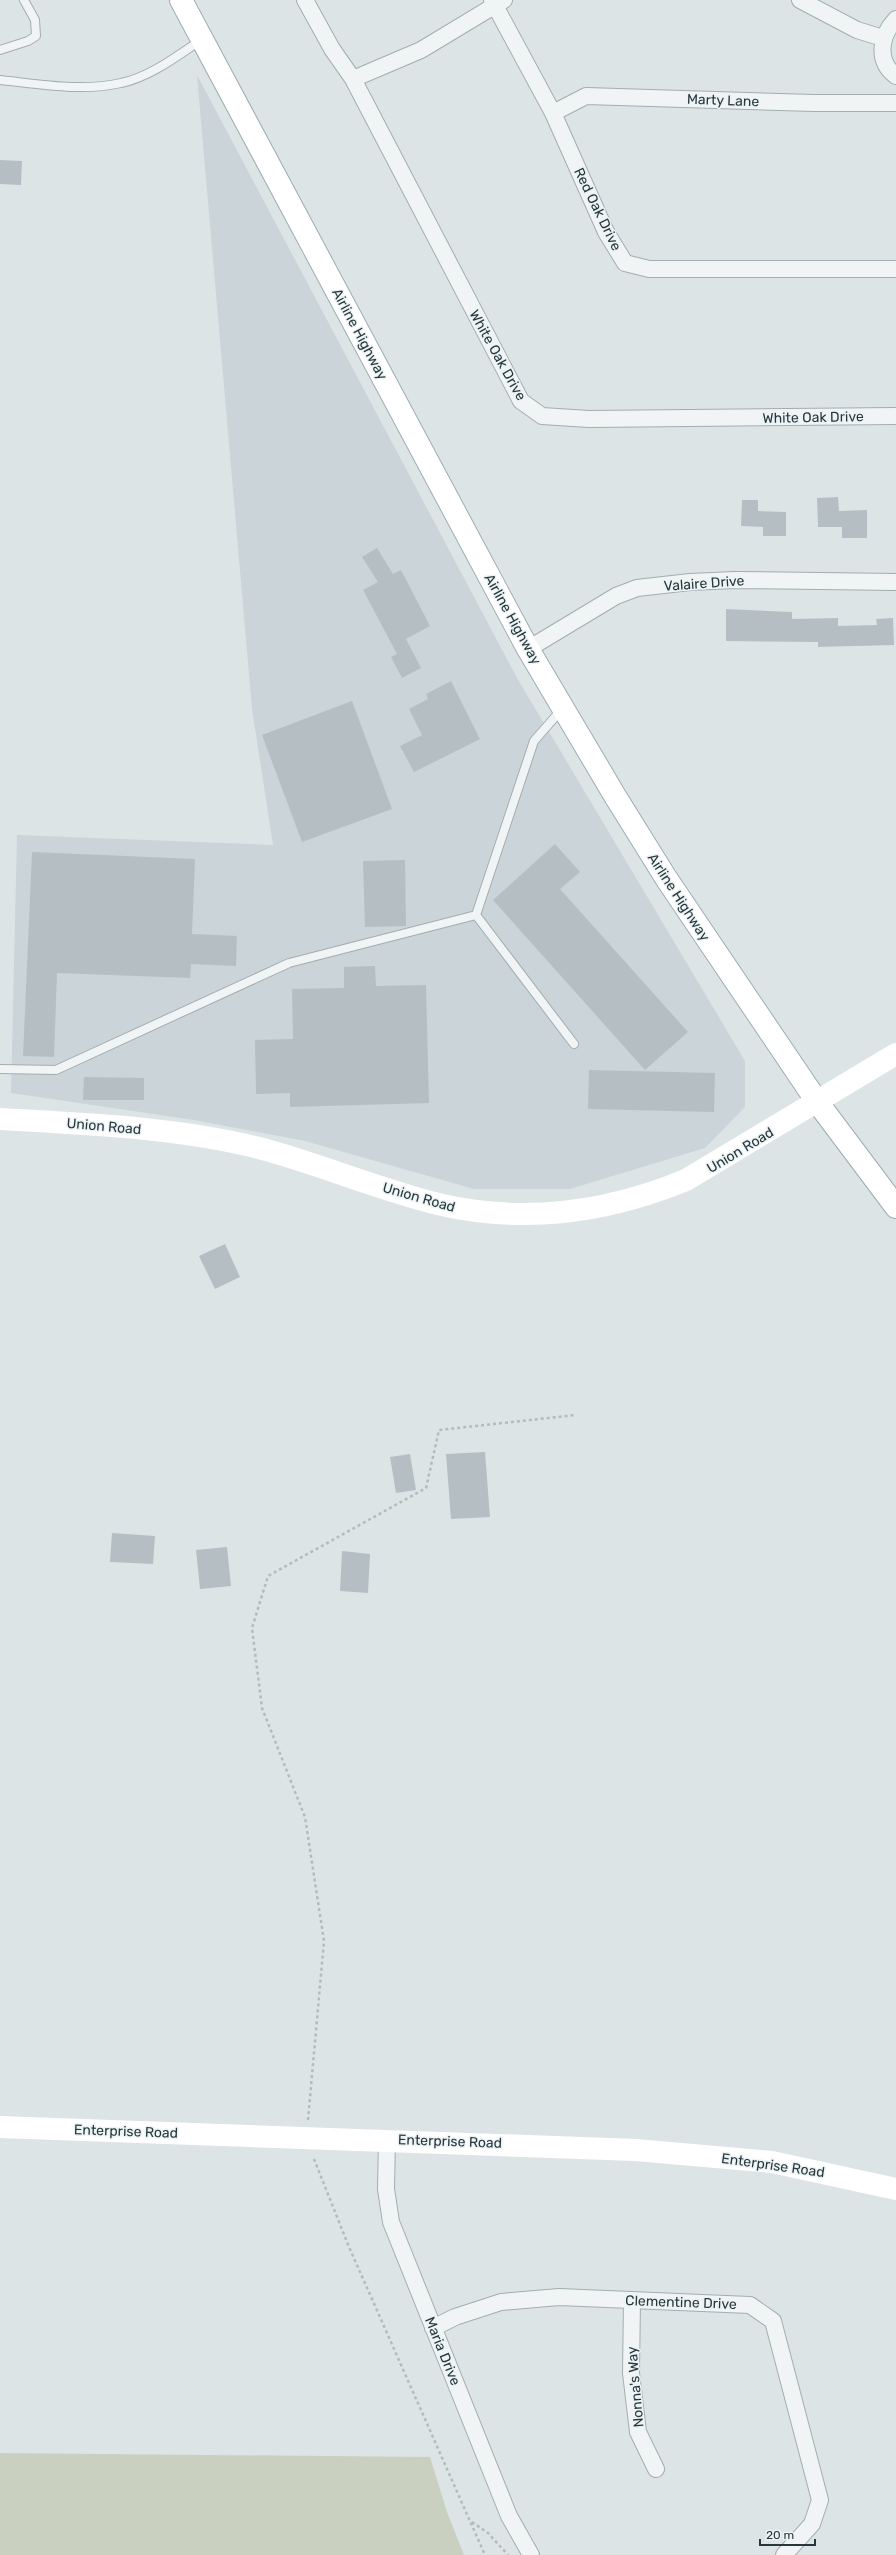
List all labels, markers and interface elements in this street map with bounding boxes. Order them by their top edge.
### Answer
street label: Marty Lane [687,91,760,110]
street label: Red Oak Drive [570,165,625,254]
street label: Airline Highway [328,286,391,383]
street label: White Oak Drive [466,307,530,404]
street label: White Oak Drive [762,408,864,427]
street label: Airline Highway [481,571,545,668]
street label: Valaire Drive [663,572,745,595]
street label: Airline Highway [644,850,713,945]
street label: Union Road [66,1115,142,1138]
street label: Union Road [704,1124,777,1177]
street label: Union Road [381,1179,457,1216]
street label: Enterprise Road [74,2121,178,2142]
street label: Enterprise Road [398,2131,502,2152]
street label: Enterprise Road [720,2150,826,2181]
street label: Clementine Drive [625,2292,737,2313]
street label: Maria Drive [421,2314,464,2388]
street label: Nonna's Way [623,2345,648,2428]
scale bar [760,2521,815,2547]
text: 20 m [766,2528,794,2542]

